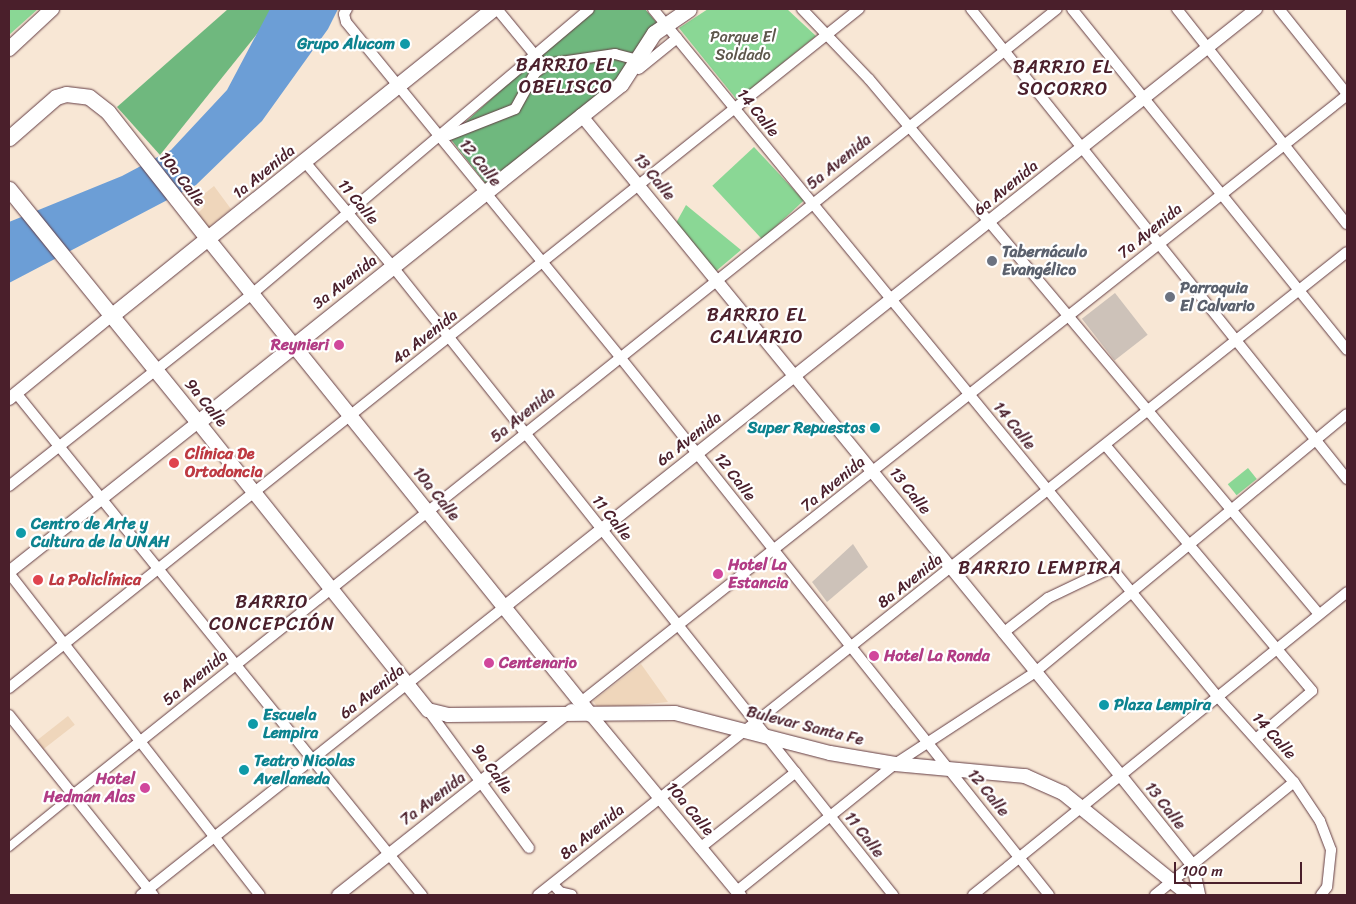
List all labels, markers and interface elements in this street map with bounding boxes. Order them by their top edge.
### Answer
park label: Parque El Soldado [710,27,776,65]
place label: Grupo Alucom [297,34,395,54]
marker: Grupo Alucom [399,38,411,50]
district label: BARRIO EL OBELISCO [516,54,616,98]
district label: BARRIO EL SOCORRO [1013,56,1113,100]
street label: 14 Calle [733,85,783,141]
street label: 5a Avenida [803,130,875,194]
street label: 12 Calle [455,135,505,191]
street label: 1a Avenida [229,141,299,203]
street label: 10a Calle [155,148,209,210]
street label: 13 Calle [629,150,679,204]
street label: 6a Avenida [970,156,1042,220]
street label: 11 Calle [334,175,382,229]
street label: 7a Avenida [1114,199,1186,263]
place label: Tabernáculo Evangélico [1002,242,1087,280]
street label: 3a Avenida [309,251,381,313]
marker: Tabernáculo Evangélico [986,255,998,267]
place label: Parroquia El Calvario [1180,278,1255,316]
marker: Parroquia El Calvario [1164,291,1176,303]
district label: BARRIO EL CALVARIO [707,304,807,348]
street label: 4a Avenida [388,305,462,369]
place label: Reynieri [271,335,329,355]
marker: Reynieri [333,339,345,351]
street label: 9a Calle [180,375,232,431]
street label: 5a Avenida [487,383,559,447]
street label: 14 Calle [989,398,1039,454]
street label: 6a Avenida [653,408,725,470]
place label: Super Repuestos [747,418,865,438]
marker: Super Repuestos [869,422,881,434]
place label: Clínica De Ortodoncia [185,444,263,482]
street label: 12 Calle [710,449,760,505]
street label: 7a Avenida [797,452,869,516]
marker: Clínica De Ortodoncia [167,456,181,470]
street label: 10a Calle [408,463,464,525]
street label: 13 Calle [885,464,935,518]
street label: 11 Calle [588,491,636,545]
place label: Centro de Arte y Cultura de la UNAH [31,514,169,552]
marker: Centro de Arte y Cultura de la UNAH [15,527,27,539]
street label: 8a Avenida [874,550,946,612]
place label: Hotel La Estancia [728,555,788,593]
district label: BARRIO LEMPIRA [958,557,1122,579]
marker: Hotel La Estancia [712,568,724,580]
place label: La Policlínica [49,570,141,590]
marker: La Policlínica [31,573,45,587]
district label: BARRIO CONCEPCIÓN [209,591,335,635]
street label: 5a Avenida [159,646,231,710]
place label: Hotel La Ronda [884,646,990,666]
marker: Hotel La Ronda [868,650,880,662]
place label: Centenario [499,653,577,673]
marker: Centenario [483,657,495,669]
street label: 6a Avenida [336,661,408,723]
place label: Plaza Lempira [1114,695,1211,715]
marker: Plaza Lempira [1098,699,1110,711]
street label: Bulevar Santa Fe [744,702,866,750]
place label: Escuela Lempira [263,705,318,743]
street label: 14 Calle [1248,709,1300,763]
marker: Escuela Lempira [247,718,259,730]
street label: 9a Calle [467,740,517,798]
place label: Teatro Nicolas Avellaneda [254,751,354,789]
marker: Teatro Nicolas Avellaneda [238,764,250,776]
street label: 12 Calle [963,765,1013,821]
street label: 7a Avenida [396,768,470,830]
place label: Hotel Hedman Alas [43,769,135,807]
street label: 10a Calle [662,778,718,840]
street label: 13 Calle [1140,778,1190,834]
marker: Hotel Hedman Alas [139,782,151,794]
street label: 8a Avenida [556,800,628,864]
street label: 11 Calle [840,808,888,862]
scale bar [1176,852,1304,884]
text: 100 m [1182,858,1223,884]

